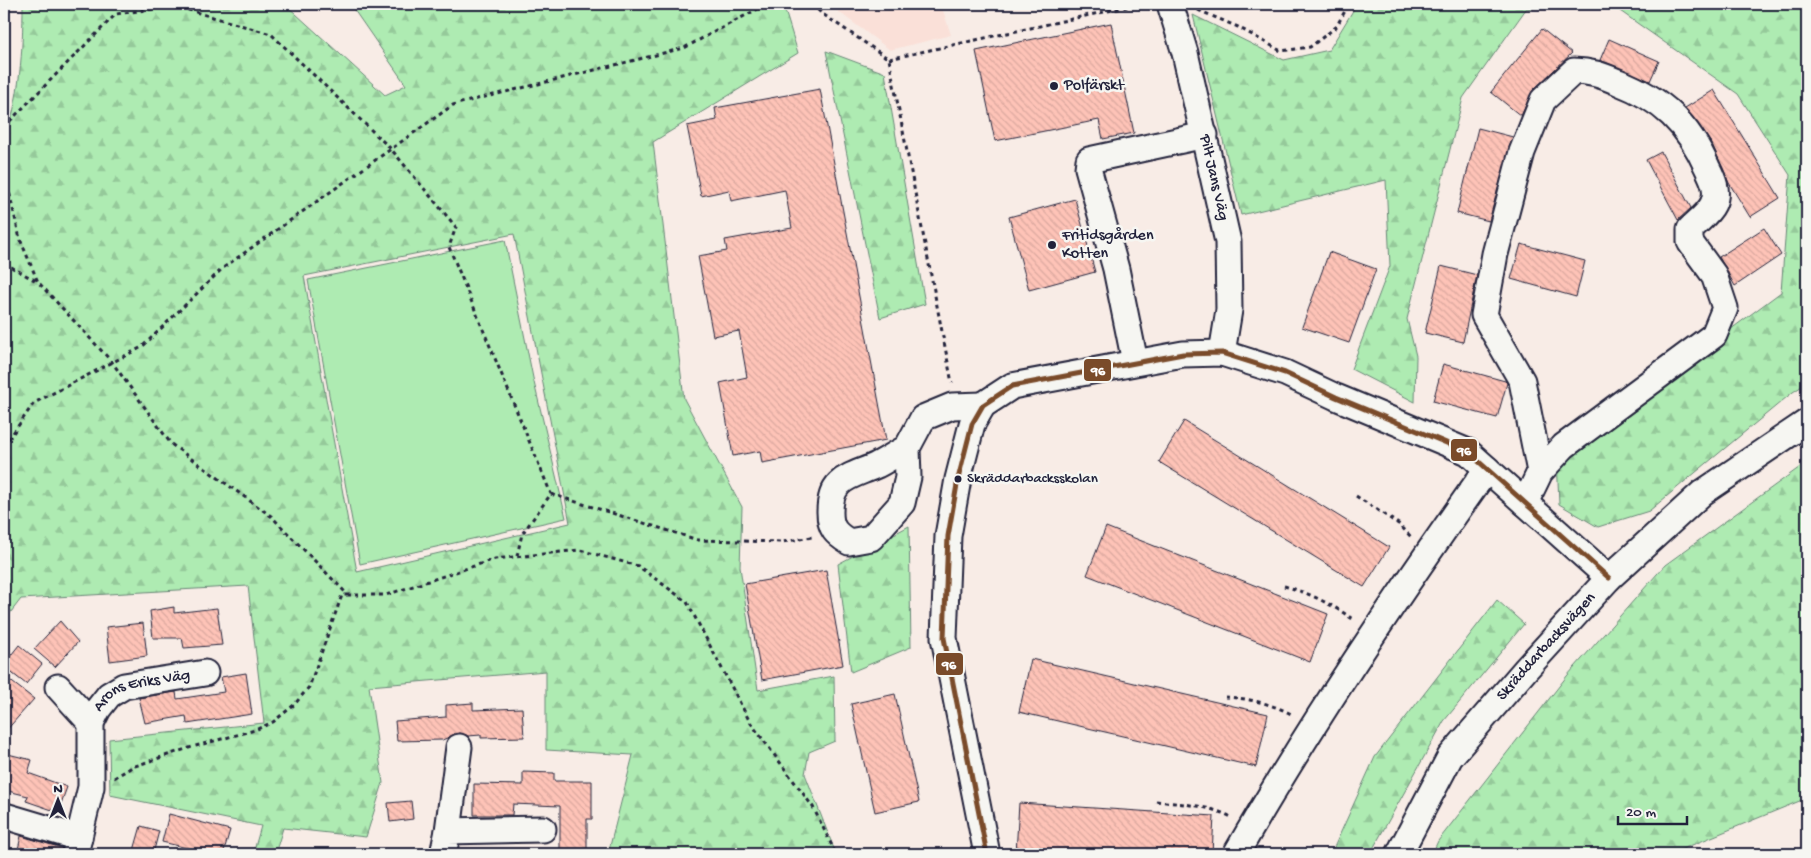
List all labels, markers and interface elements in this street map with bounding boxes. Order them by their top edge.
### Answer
place label: Polfärskt [1063,77,1125,96]
marker: Polfärskt [1048,80,1060,92]
street label: Pilt Jans Väg [1194,132,1232,222]
place label: Fritidsgården Kotten [1061,227,1154,264]
marker: Fritidsgården Kotten [1046,239,1058,251]
line badge: 96 [1083,358,1112,382]
text: 96 [1090,364,1106,381]
line badge: 96 [1450,438,1478,462]
text: 96 [1456,444,1472,461]
place label: Skräddarbacksskolan [967,470,1098,488]
marker: Skräddarbacksskolan [953,474,963,484]
street label: Skräddarbacksvägen [1493,589,1600,705]
line badge: 96 [935,652,964,676]
text: 96 [941,658,957,675]
street label: Arons Eriks Väg [90,666,192,716]
north arrow [32,776,82,826]
text: N [53,781,63,798]
scale bar [1618,793,1687,825]
text: 20 m [1626,804,1656,822]

